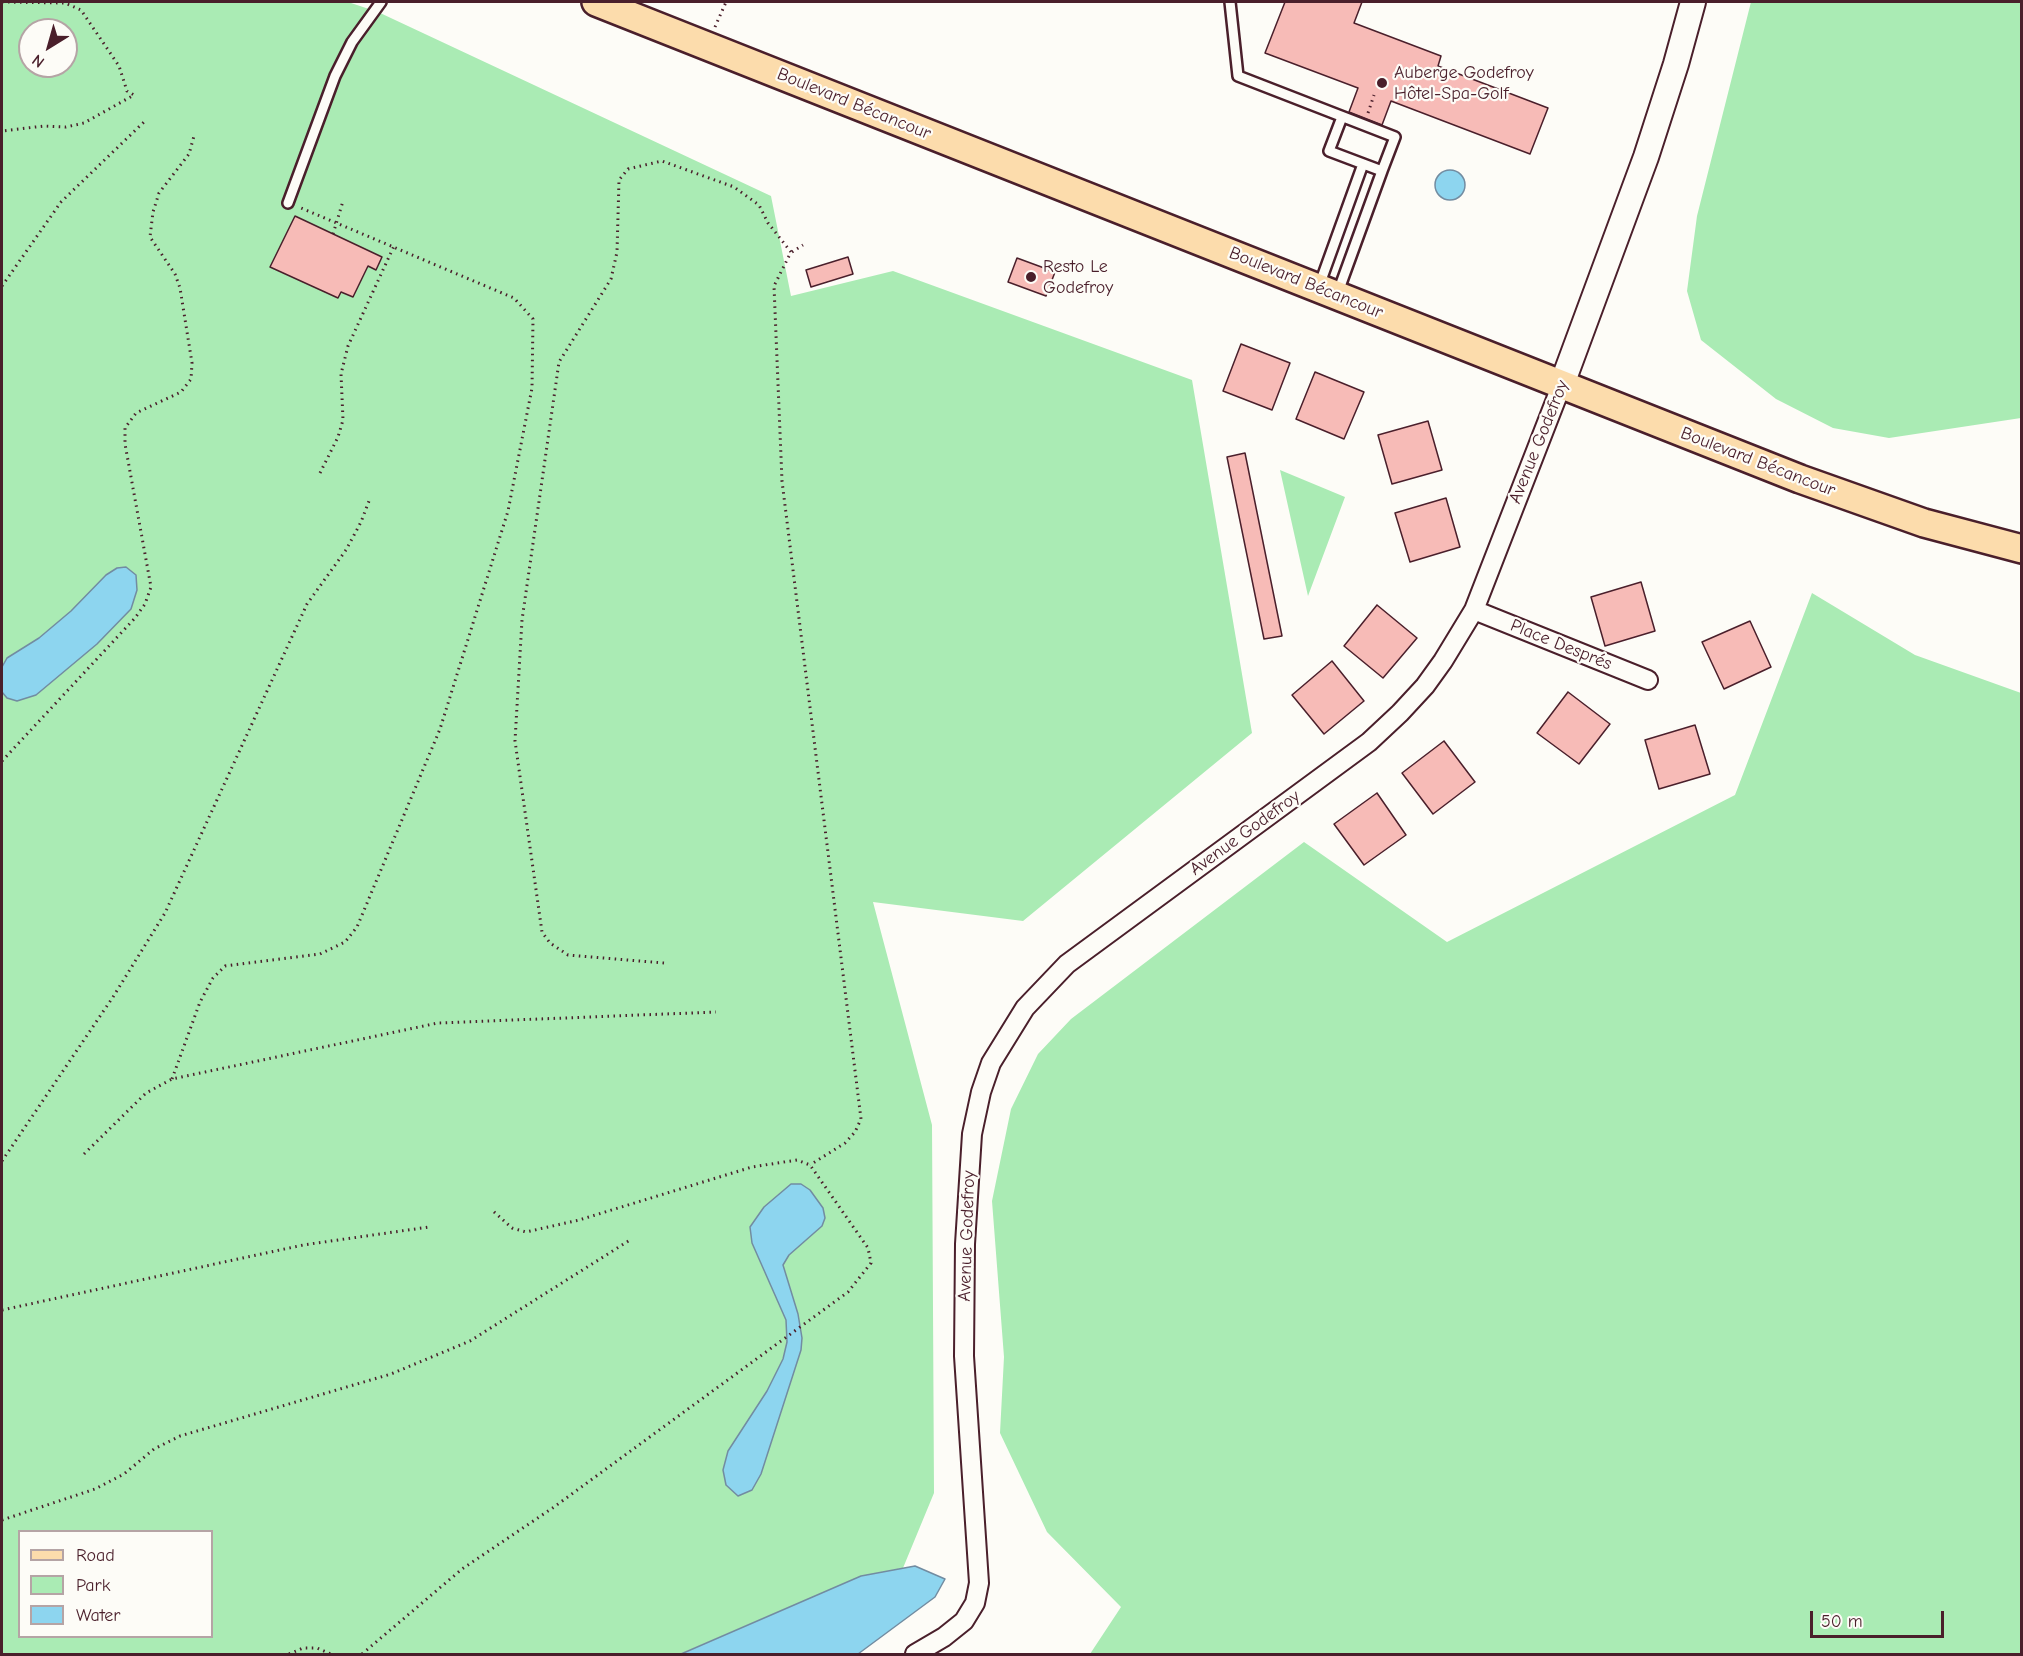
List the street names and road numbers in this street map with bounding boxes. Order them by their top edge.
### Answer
street label: Boulevard Bécancour [774,63,934,145]
street label: Boulevard Bécancour [1226,242,1386,324]
street label: Avenue Godefroy [1504,377,1574,507]
street label: Boulevard Bécancour [1678,423,1838,501]
street label: Place Després [1507,615,1615,675]
street label: Avenue Godefroy [1186,786,1304,880]
street label: Avenue Godefroy [954,1170,980,1302]

